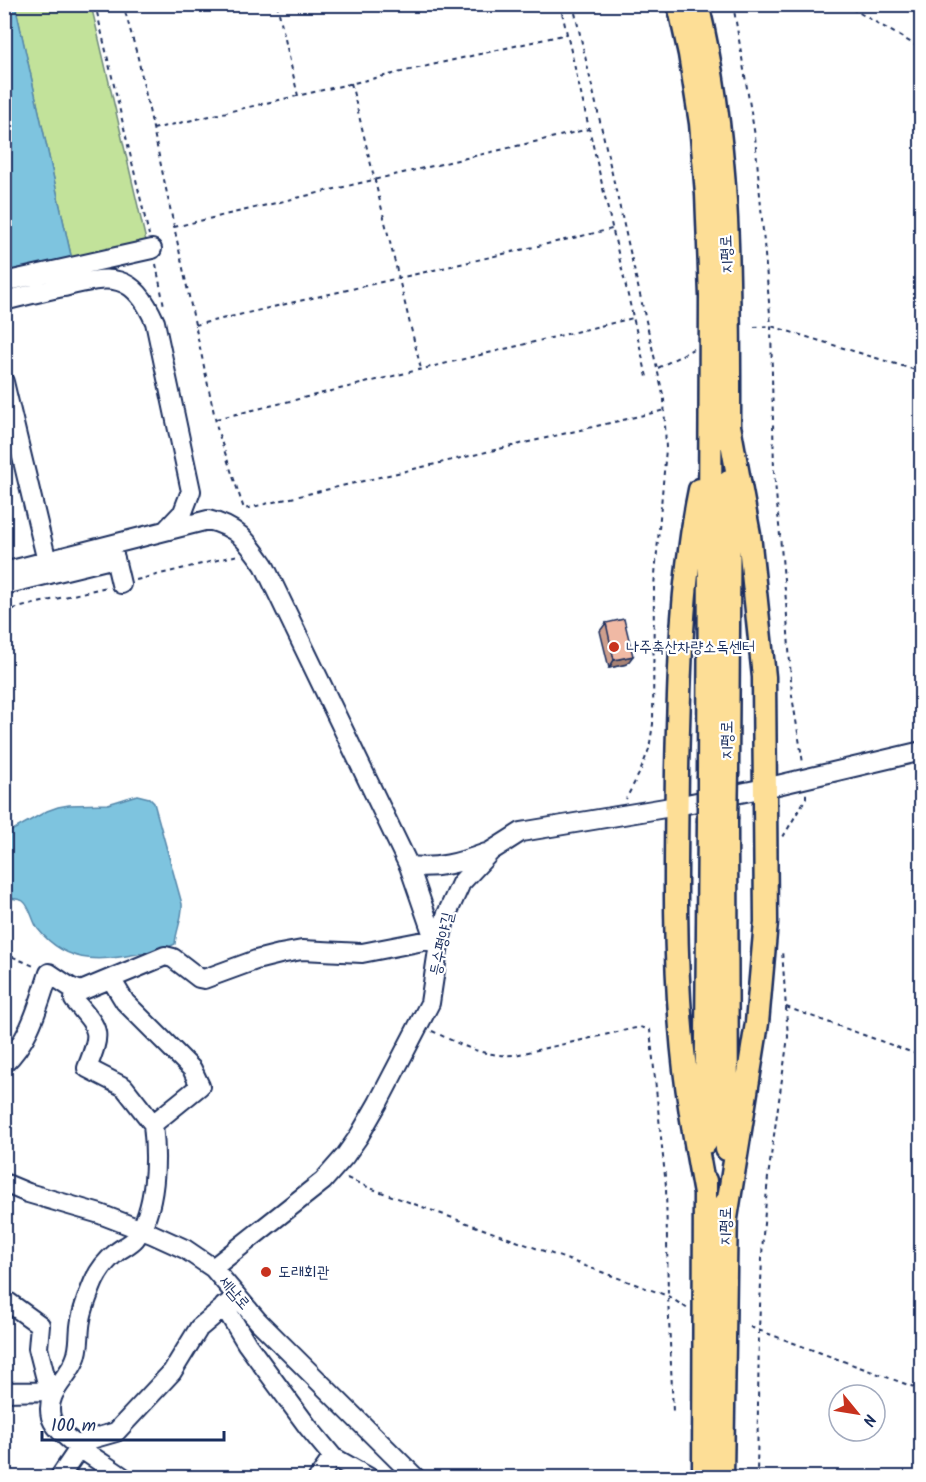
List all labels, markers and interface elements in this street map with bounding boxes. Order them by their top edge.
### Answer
street label: 지평로 [714,234,740,274]
place label: 나주축산차량소독센터 [626,635,755,660]
marker: 나주축산차량소독센터 [607,640,621,654]
street label: 지평로 [715,721,740,759]
street label: 등수평야길 [423,910,461,978]
street label: 지평로 [713,1206,739,1246]
place label: 도래회관 [278,1260,330,1285]
marker: 도래회관 [259,1265,273,1279]
street label: 세남로 [212,1270,256,1316]
north arrow [827,1383,887,1443]
scale bar [42,1404,224,1442]
text: N [855,1409,882,1430]
text: 100 m [51,1412,96,1441]

